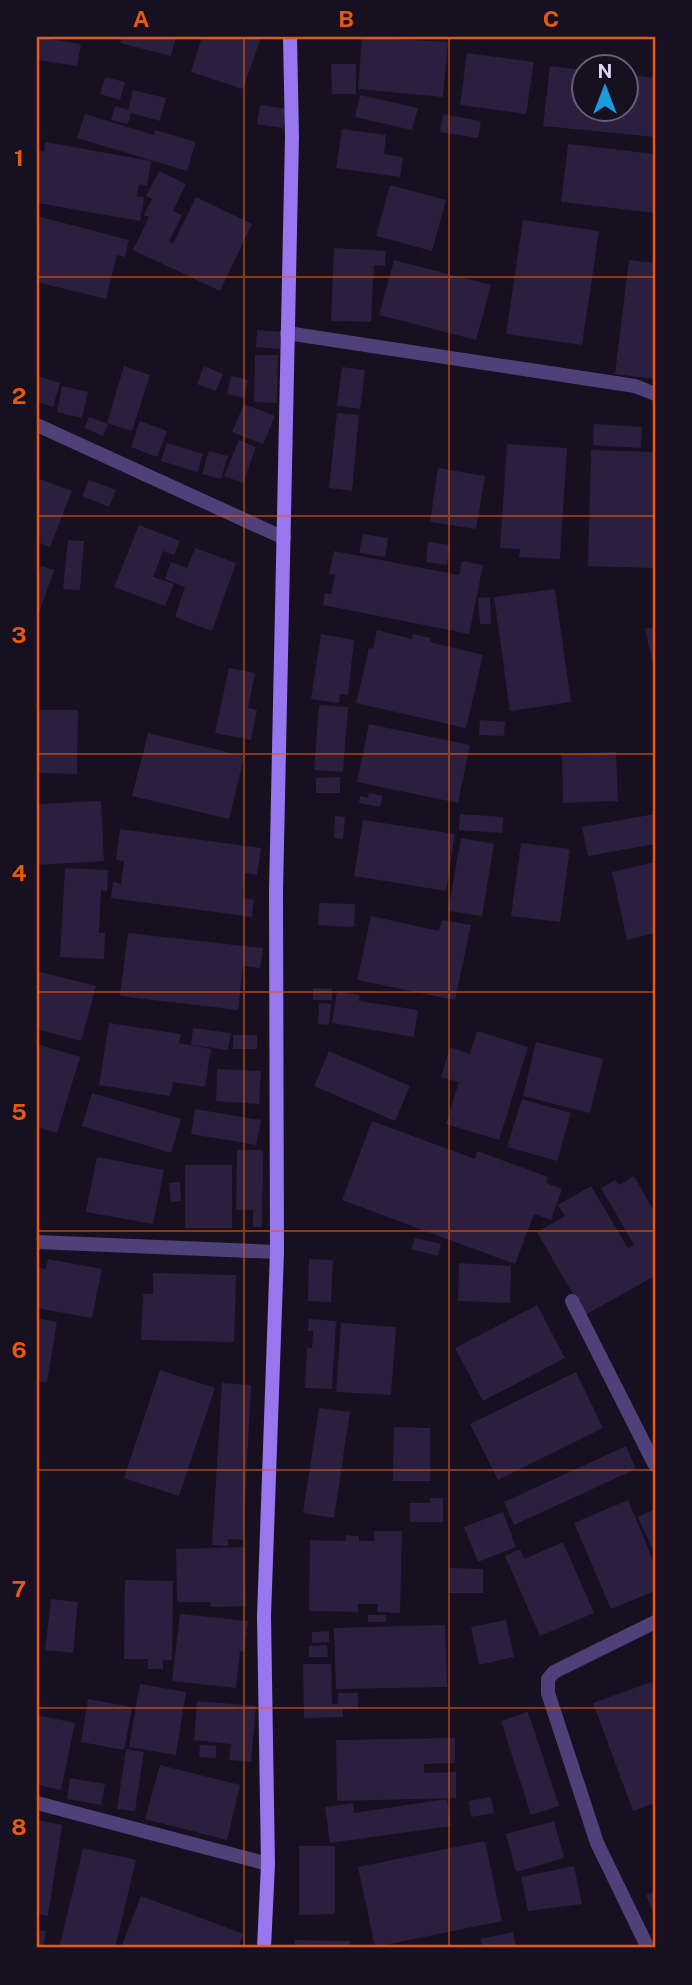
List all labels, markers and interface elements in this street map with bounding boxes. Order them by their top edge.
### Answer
text: A [133,5,150,32]
text: B [338,5,354,32]
text: C [543,5,559,32]
north arrow [570,52,640,122]
text: N [598,60,612,82]
text: 1 [14,144,24,171]
text: 2 [12,382,26,409]
text: 3 [11,621,27,648]
text: 4 [11,859,27,886]
text: 5 [11,1098,27,1125]
text: 6 [11,1336,27,1363]
text: 7 [12,1575,26,1602]
text: 8 [11,1813,27,1840]

